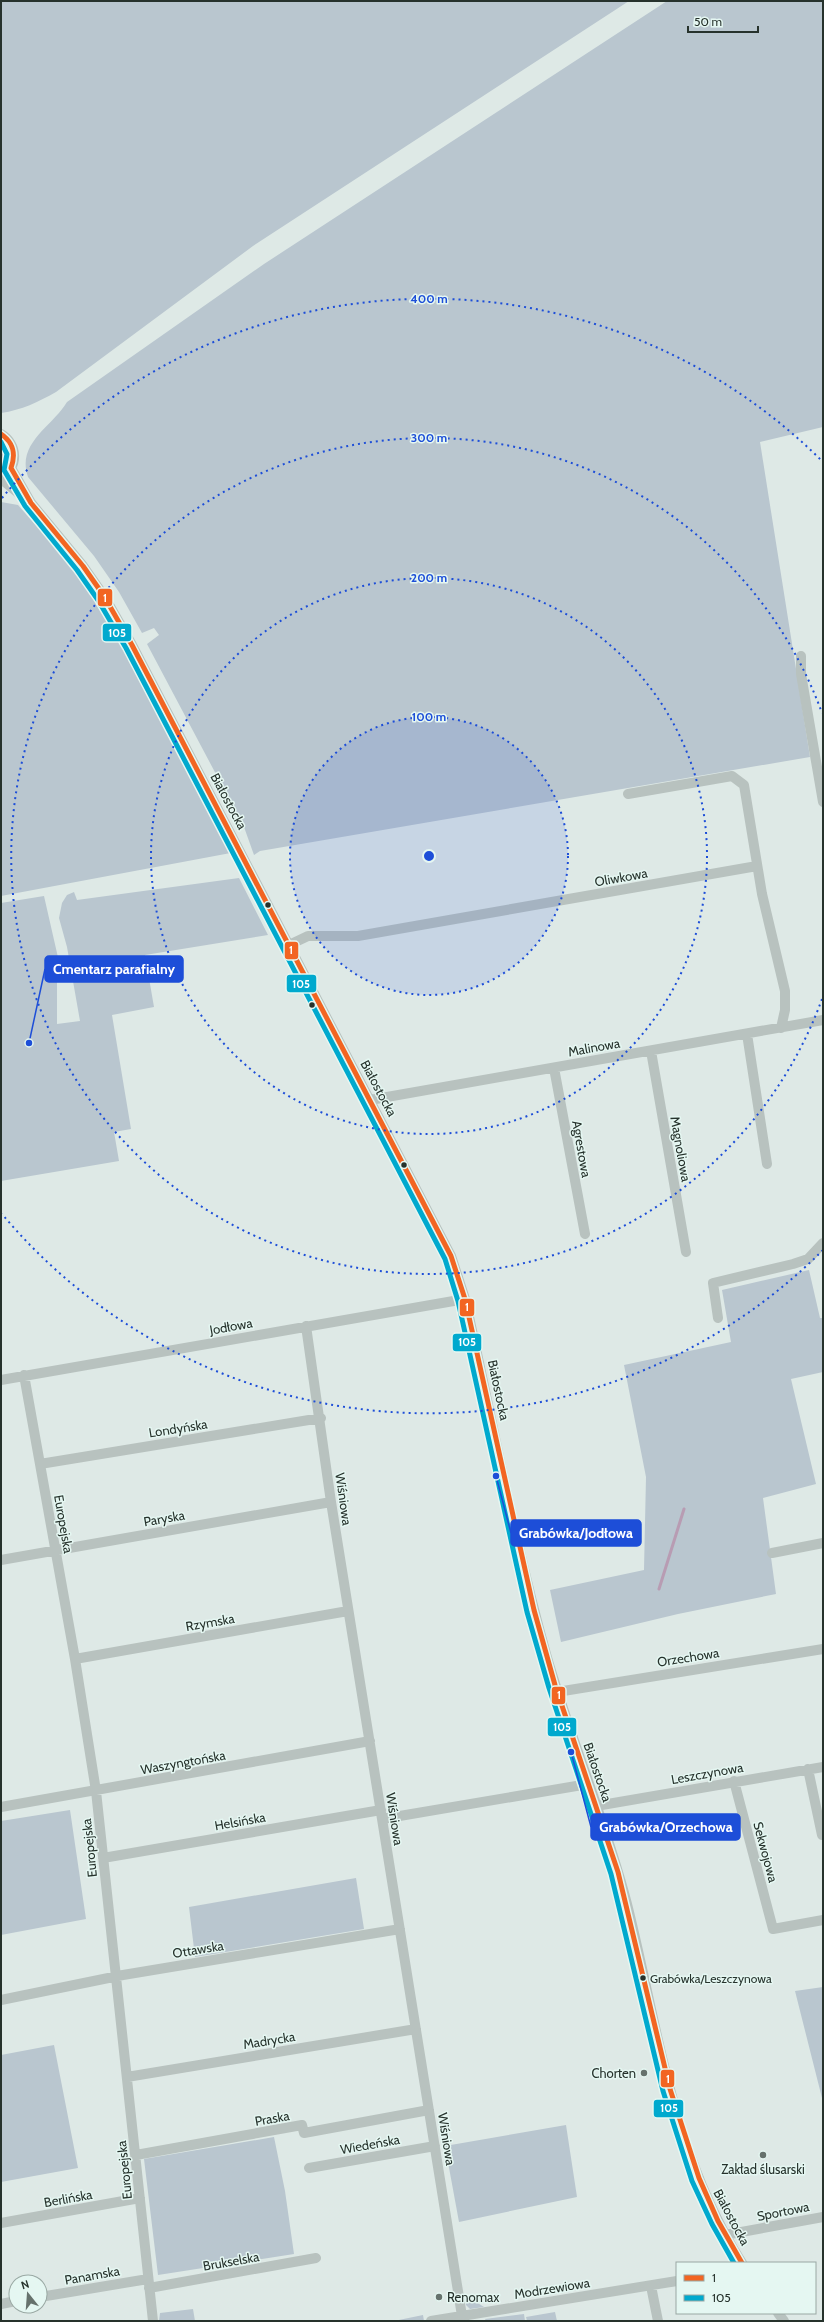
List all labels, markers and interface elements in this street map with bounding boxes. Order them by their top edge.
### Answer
scale bar [688,8,758,34]
text: 50 m [694,14,722,29]
text: 400 m [410,291,448,306]
text: 300 m [411,430,447,445]
text: 200 m [411,570,447,585]
line badge: 1 [97,588,113,607]
text: 1 [103,591,107,605]
line badge: 105 [102,623,132,642]
text: 105 [108,626,126,640]
text: 100 m [412,709,446,724]
street label: Białostocka [207,770,251,833]
centre of rings [422,849,436,863]
street label: Oliwkowa [593,864,649,890]
unlabelled marker [263,900,273,910]
line badge: 1 [284,941,299,960]
text: 1 [289,943,293,957]
callout: Cmentarz parafialny [45,956,183,982]
text: Cmentarz parafialny [53,960,176,978]
line badge: 105 [286,974,317,993]
text: 105 [292,977,310,991]
unlabelled marker [307,1000,317,1010]
street label: Malinowa [567,1034,622,1059]
street label: Białostocka [357,1057,401,1120]
street label: Magnoliowa [667,1115,695,1184]
street label: Agrestowa [569,1119,595,1179]
unlabelled marker [399,1160,409,1170]
line badge: 1 [459,1298,475,1317]
text: 1 [465,1300,469,1314]
street label: Jodłowa [207,1314,254,1338]
line badge: 105 [452,1333,482,1352]
text: 105 [458,1335,476,1349]
street label: Białostocka [485,1358,513,1423]
street label: Londyńska [147,1415,209,1441]
street label: Wiśniowa [332,1472,356,1527]
street label: Europejska [50,1494,77,1555]
street label: Paryska [142,1506,187,1529]
callout: Grabówka/Jodłowa [511,1520,641,1546]
text: Grabówka/Jodłowa [519,1524,633,1542]
street label: Rzymska [184,1610,236,1634]
street label: Orzechowa [656,1644,721,1670]
line badge: 1 [551,1686,566,1705]
text: 1 [557,1688,561,1702]
line badge: 105 [547,1717,577,1737]
text: 105 [553,1720,571,1734]
street label: Białostocka [580,1740,616,1804]
street label: Waszyngtońska [139,1747,227,1777]
street label: Leszczynowa [670,1759,745,1787]
street label: Wiśniowa [383,1792,407,1847]
street label: Helsińska [213,1809,267,1833]
callout: Grabówka/Orzechowa [591,1814,740,1840]
street label: Europejska [78,1817,101,1878]
text: Grabówka/Orzechowa [599,1818,733,1836]
street label: Sekwojowa [749,1820,782,1885]
street label: Ottawska [171,1937,226,1961]
place label: Grabówka/Leszczynowa [650,1971,772,1986]
marker: Grabówka/Leszczynowa [638,1973,648,1983]
street label: Madrycka [242,2028,297,2052]
place label: Chorten [591,2065,636,2081]
marker: Chorten [639,2068,649,2078]
line badge: 1 [660,2069,675,2088]
text: 1 [666,2072,670,2086]
line badge: 105 [653,2099,684,2118]
text: 105 [660,2101,678,2115]
street label: Praska [253,2107,291,2129]
street label: Wiśniowa [435,2112,459,2167]
street label: Wiedeńska [339,2131,402,2157]
street label: Europejska [113,2139,136,2200]
marker: Zakład ślusarski [758,2150,768,2160]
place label: Zakład ślusarski [721,2161,805,2177]
street label: Berlińska [42,2186,94,2210]
street label: Białostocka [710,2186,754,2249]
street label: Sportowa [755,2198,811,2224]
street label: Brukselska [202,2248,261,2274]
street label: Panamska [63,2262,122,2288]
legend [676,2262,816,2314]
text: 1 [712,2270,716,2285]
north arrow [8,2274,48,2314]
street label: Modrzewiowa [513,2274,592,2302]
text: N [19,2277,31,2292]
place label: Renomax [447,2289,500,2305]
text: 105 [712,2290,731,2305]
marker: Renomax [434,2292,444,2302]

